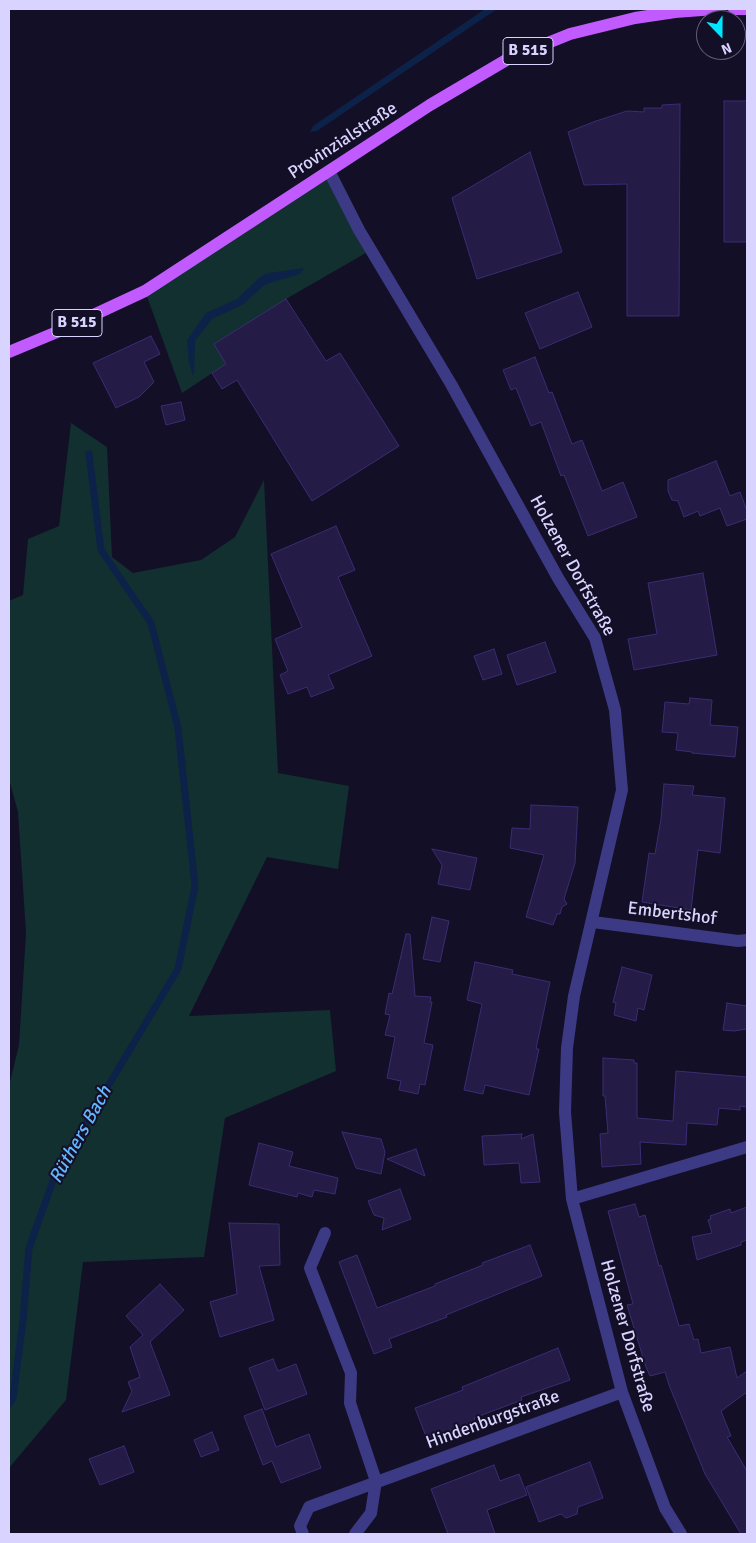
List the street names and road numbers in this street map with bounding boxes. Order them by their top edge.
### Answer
road number: B 515 [503,37,553,64]
street label: Provinzialstraße [285,98,401,184]
road number: B 515 [52,309,102,336]
street label: Holzener Dorfstraße [524,492,620,640]
street label: Embertshof [626,898,718,930]
street label: Holzener Dorfstraße [595,1257,659,1415]
street label: Hindenburgstraße [423,1386,563,1454]

